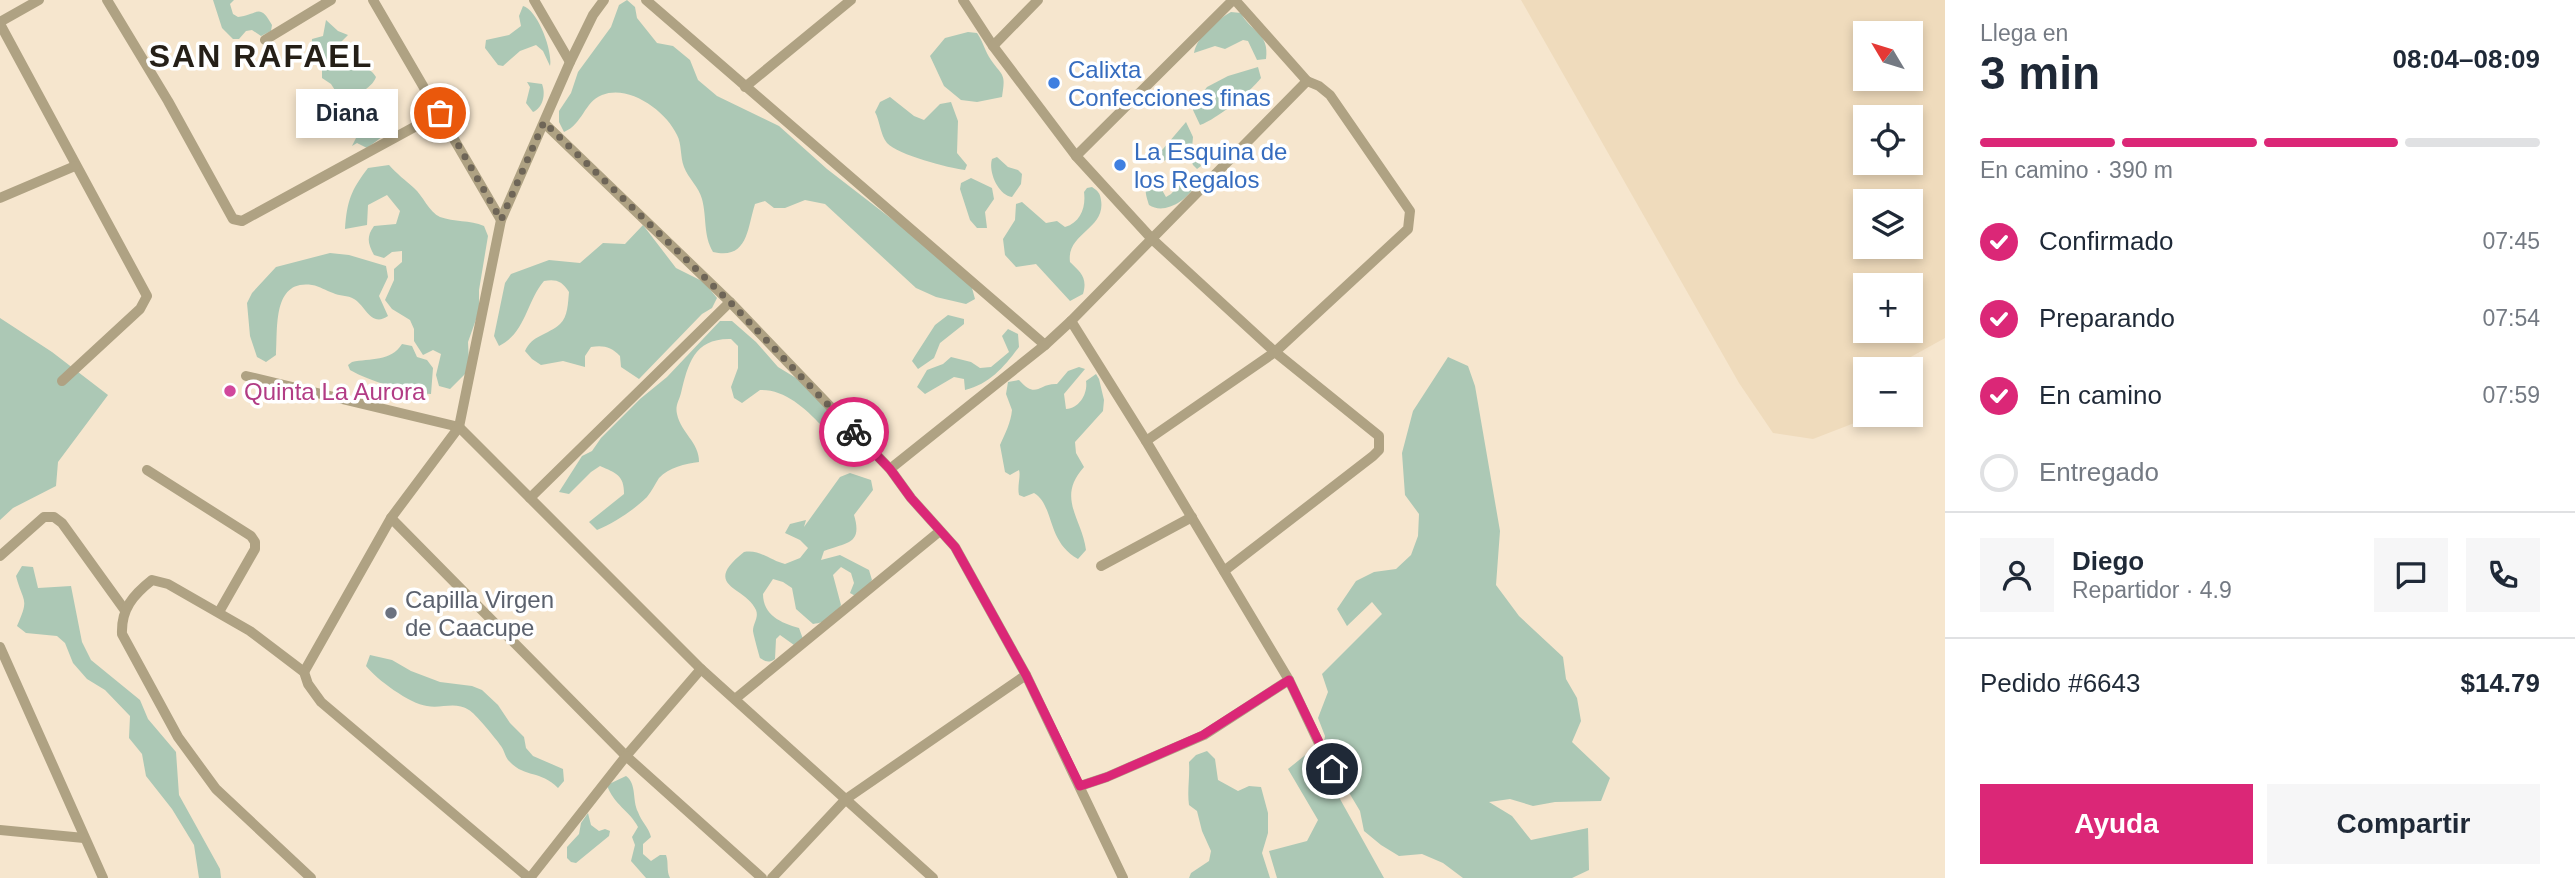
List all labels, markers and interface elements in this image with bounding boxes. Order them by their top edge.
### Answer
text: Llega en [1980,20,2068,46]
north arrow [1853,21,1923,91]
map controls [1853,21,1923,427]
district label: SAN RAFAEL [149,38,373,74]
text: 08:04–08:09 [2393,44,2540,74]
text: 3 min [1980,47,2100,99]
place label: Calixta Confecciones finas [1068,56,1271,111]
marker: Calixta Confecciones finas [1046,75,1062,91]
pin [410,83,470,143]
callout: Diana [296,88,398,138]
icon: bag [421,94,459,132]
text: Diana [316,100,378,126]
button: locate [1853,105,1923,175]
place label: La Esquina de los Regalos [1134,138,1287,193]
marker: La Esquina de los Regalos [1112,157,1128,173]
text: En camino · 390 m [1980,157,2173,183]
button: layers [1853,189,1923,259]
icon: check [1980,223,2018,261]
text: Confirmado [2039,226,2173,256]
text: 07:45 [2482,228,2540,254]
button: + [1853,273,1923,343]
icon: check [1980,300,2018,338]
text: Preparando [2039,303,2175,333]
text: 07:54 [2482,305,2540,331]
button: − [1853,357,1923,427]
icon: check [1980,377,2018,415]
place label: Quinta La Aurora [244,378,426,405]
text: En camino [2039,380,2162,410]
text: 07:59 [2482,382,2540,408]
marker: Quinta La Aurora [222,383,238,399]
courier [819,397,889,467]
icon: bike [835,413,873,451]
text: Entregado [2039,457,2159,487]
button: person [1980,538,2054,612]
button: chat [2374,538,2448,612]
button: phone [2466,538,2540,612]
text: Diego [2072,546,2144,576]
text: Repartidor · 4.9 [2072,577,2232,603]
place label: Capilla Virgen de Caacupe [405,586,554,641]
marker: Capilla Virgen de Caacupe [383,605,399,621]
text: Pedido #6643 [1980,668,2140,698]
text: $14.79 [2460,668,2540,698]
pin [1302,739,1362,799]
icon: home [1313,750,1351,788]
button: Ayuda [1980,784,2253,864]
button: Compartir [2267,784,2540,864]

